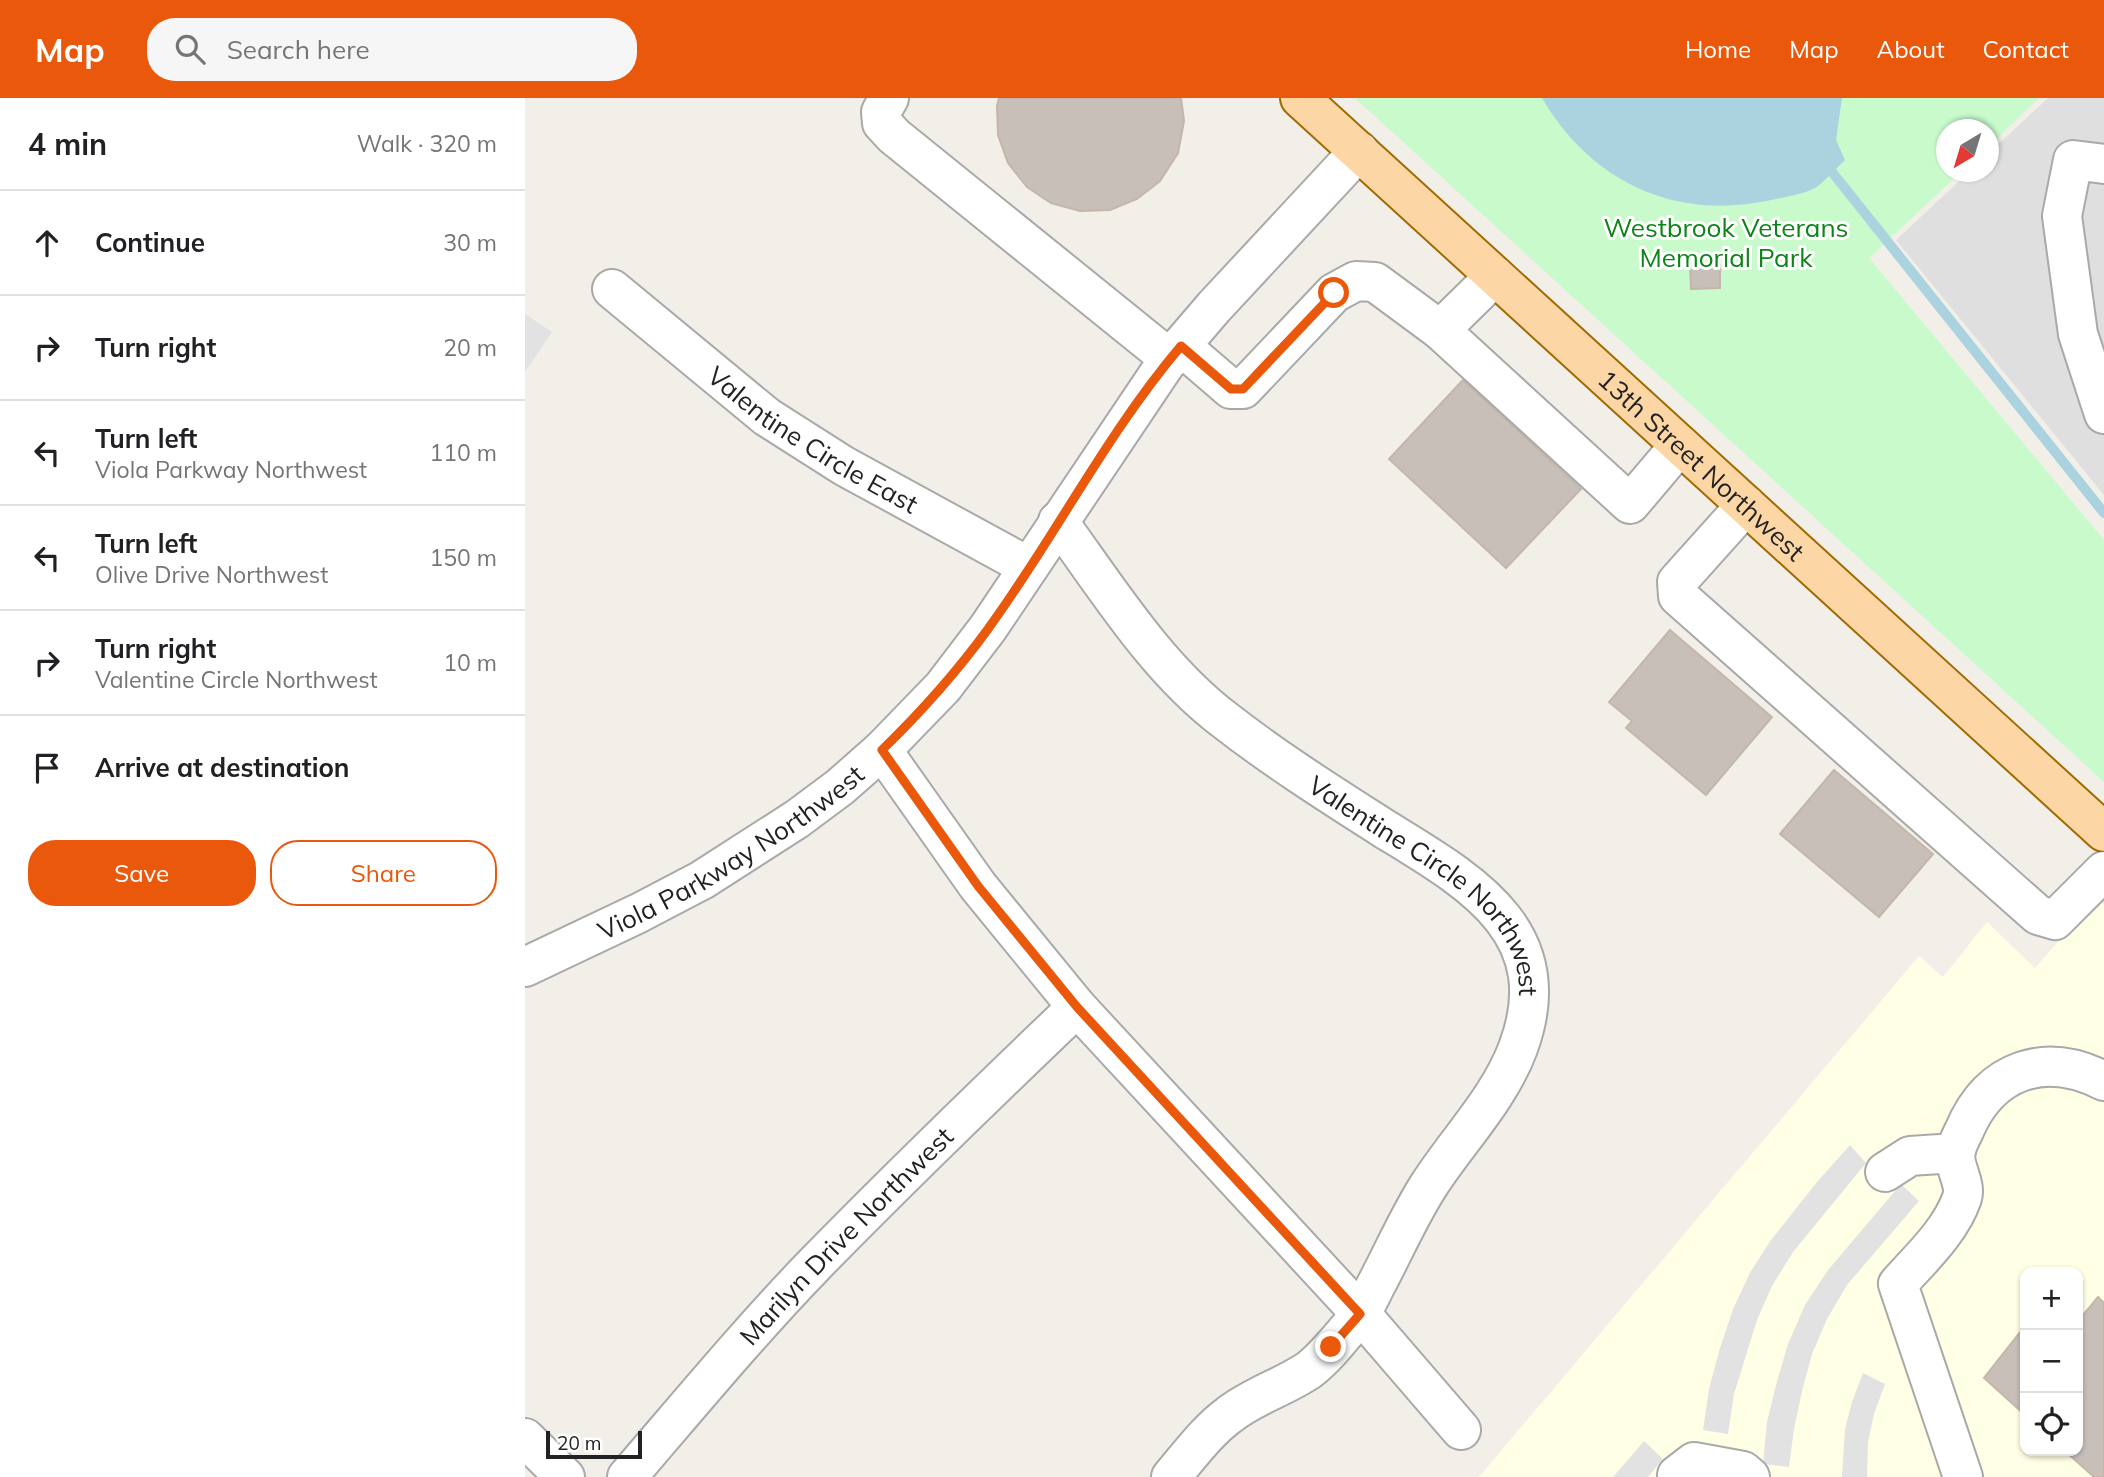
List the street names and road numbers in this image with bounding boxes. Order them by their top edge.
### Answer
street label: Valentine Circle East [701,359,924,520]
street label: 13th Street Northwest [1592,362,1812,567]
street label: Viola Parkway Northwest [592,757,870,947]
street label: Valentine Circle Northwest [1302,768,1546,996]
street label: Marilyn Drive Northwest [732,1119,960,1352]

